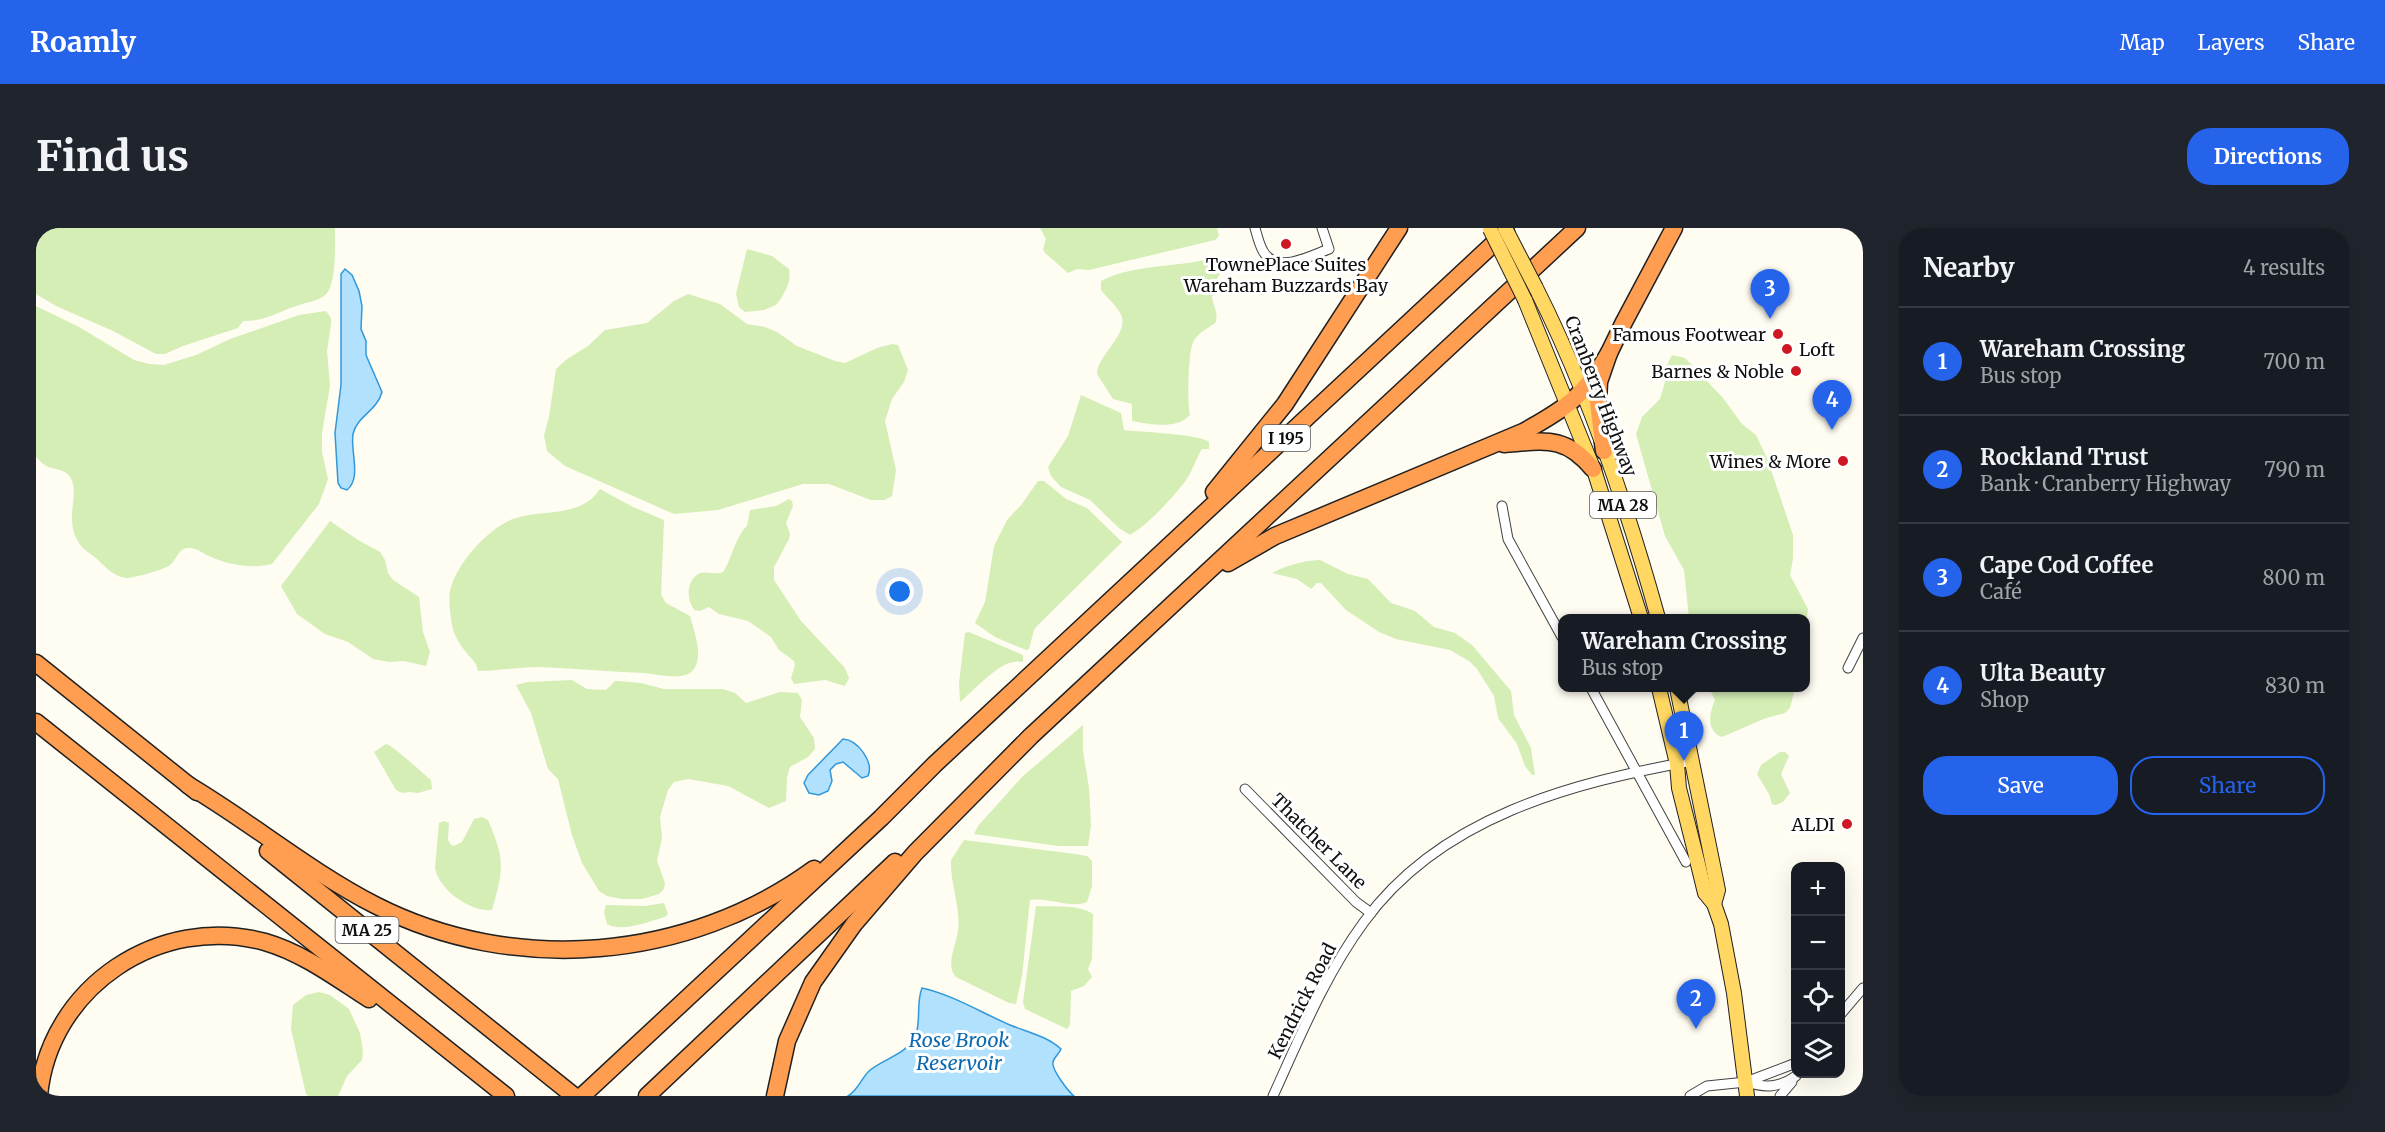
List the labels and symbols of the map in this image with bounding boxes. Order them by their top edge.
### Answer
marker: TownePlace Suites Wareham Buzzards Bay [1279,237,1293,251]
place label: TownePlace Suites Wareham Buzzards Bay [1183,253,1389,297]
pin: 3 [1750,270,1790,319]
street label: Cranberry Highway [1560,313,1642,480]
place label: Famous Footwear [1612,323,1766,346]
marker: Famous Footwear [1771,327,1785,341]
place label: Loft [1799,338,1835,361]
marker: Loft [1780,342,1794,356]
place label: Barnes & Noble [1651,360,1784,383]
marker: Barnes & Noble [1789,364,1803,378]
pin: 4 [1812,380,1852,430]
road number: I 195 [1262,425,1310,451]
place label: Wines & More [1709,450,1831,473]
marker: Wines & More [1836,454,1850,468]
road number: MA 28 [1590,492,1656,518]
your location [885,577,914,606]
pin: 1 [1664,712,1704,761]
street label: Thatcher Lane [1266,788,1372,894]
place label: ALDI [1790,813,1835,836]
marker: ALDI [1840,817,1854,831]
road number: MA 25 [336,917,398,943]
street label: Kendrick Road [1263,939,1341,1063]
pin: 2 [1676,980,1716,1029]
water label: Rose Brook Reservoir [909,1027,1009,1075]

